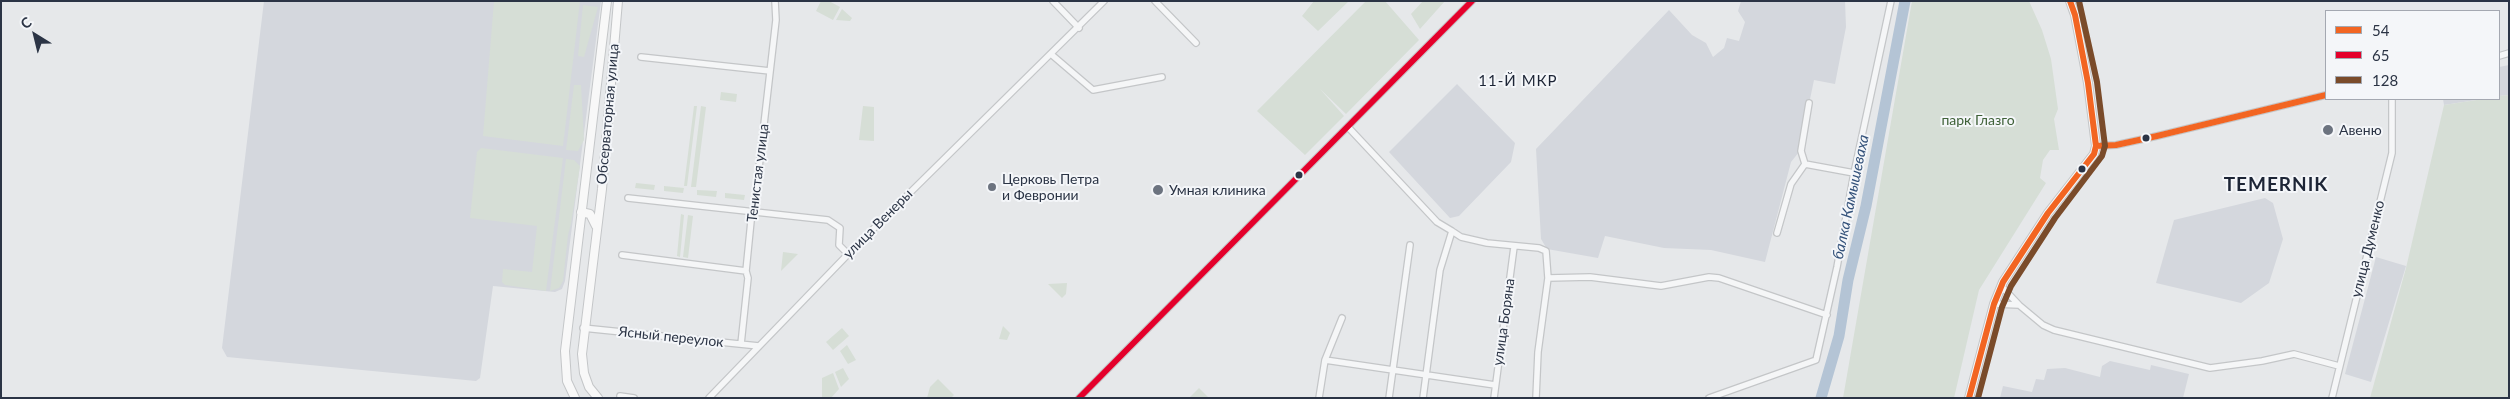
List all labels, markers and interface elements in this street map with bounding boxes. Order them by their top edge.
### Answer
north arrow [10,10,60,60]
legend [2325,10,2500,100]
text: С [17,13,35,32]
text: 54 [2372,21,2389,39]
street label: Обсерваторная улица [593,43,623,185]
text: 65 [2372,46,2389,64]
text: 128 [2372,71,2398,89]
district label: 11-Й МКР [1477,72,1559,90]
park label: парк Глазго [1941,112,2015,128]
place label: Авеню [2339,122,2382,138]
street label: Тенистая улица [744,123,772,223]
marker: Авеню [2321,123,2335,137]
water label: балка Камышеваха [1829,133,1873,261]
unlabelled marker [2141,133,2151,143]
unlabelled marker [2077,164,2087,174]
unlabelled marker [1294,170,1304,180]
place label: Церковь Петра и Февронии [1002,171,1099,203]
district label: TEMERNIK [2223,174,2329,196]
marker: Церковь Петра и Февронии [986,181,998,193]
place label: Умная клиника [1169,182,1266,198]
marker: Умная клиника [1151,183,1165,197]
street label: улица Венеры [840,186,916,262]
street label: улица Думенко [2348,199,2388,299]
street label: улица Боряна [1490,277,1518,367]
street label: Ясный переулок [618,323,724,351]

